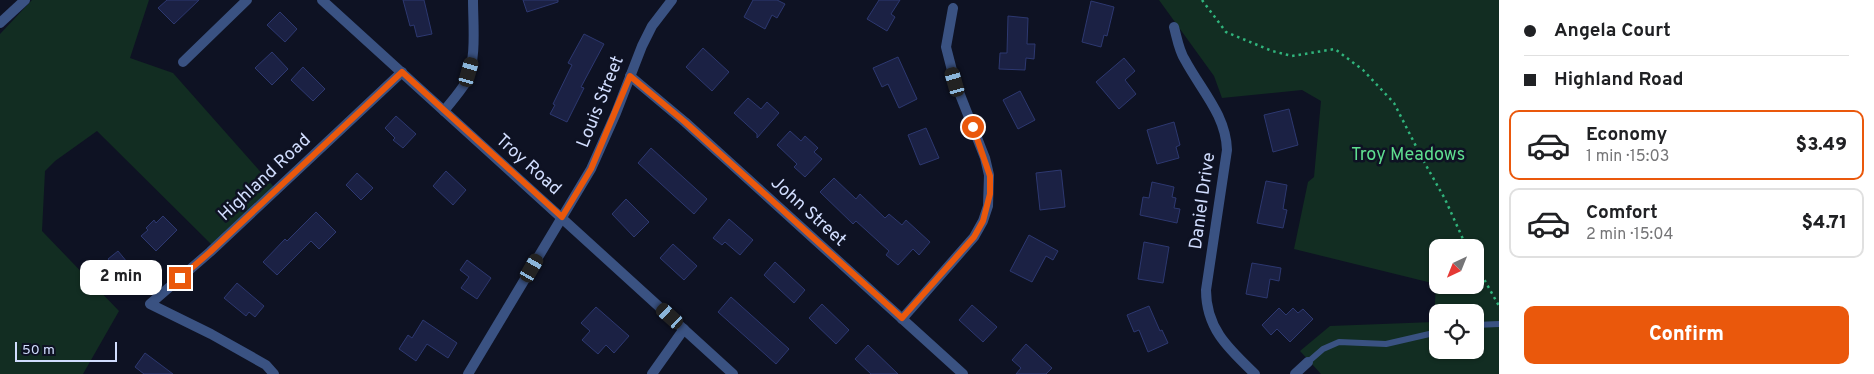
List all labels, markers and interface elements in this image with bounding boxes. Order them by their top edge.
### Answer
text: Angela Court [1554,19,1671,43]
street label: Louis Street [572,53,630,151]
car [457,56,480,88]
car [943,66,966,98]
text: Highland Road [1554,68,1684,92]
route start [962,116,984,138]
icon: car [1526,123,1571,168]
text: Economy [1586,123,1667,147]
street label: Highland Road [214,129,316,227]
street label: Troy Road [490,129,566,201]
text: $3.49 [1796,133,1847,157]
park label: Troy Meadows [1351,144,1465,167]
text: 1 min · 15:03 [1586,147,1669,167]
street label: Daniel Drive [1185,151,1221,251]
street label: John Street [765,172,851,252]
icon: car [1526,201,1571,246]
text: Comfort [1586,201,1658,225]
text: $4.71 [1802,211,1847,235]
text: 2 min · 15:04 [1586,225,1673,245]
north arrow [1429,239,1484,294]
map controls [1429,239,1484,359]
car [518,251,545,285]
callout: 2 min [80,260,162,296]
text: 2 min [100,267,142,287]
route end [169,267,191,289]
car [653,300,686,332]
button: locate [1429,304,1484,359]
button: Confirm [1524,306,1849,364]
scale bar [15,339,118,362]
text: 50 m [22,342,55,359]

